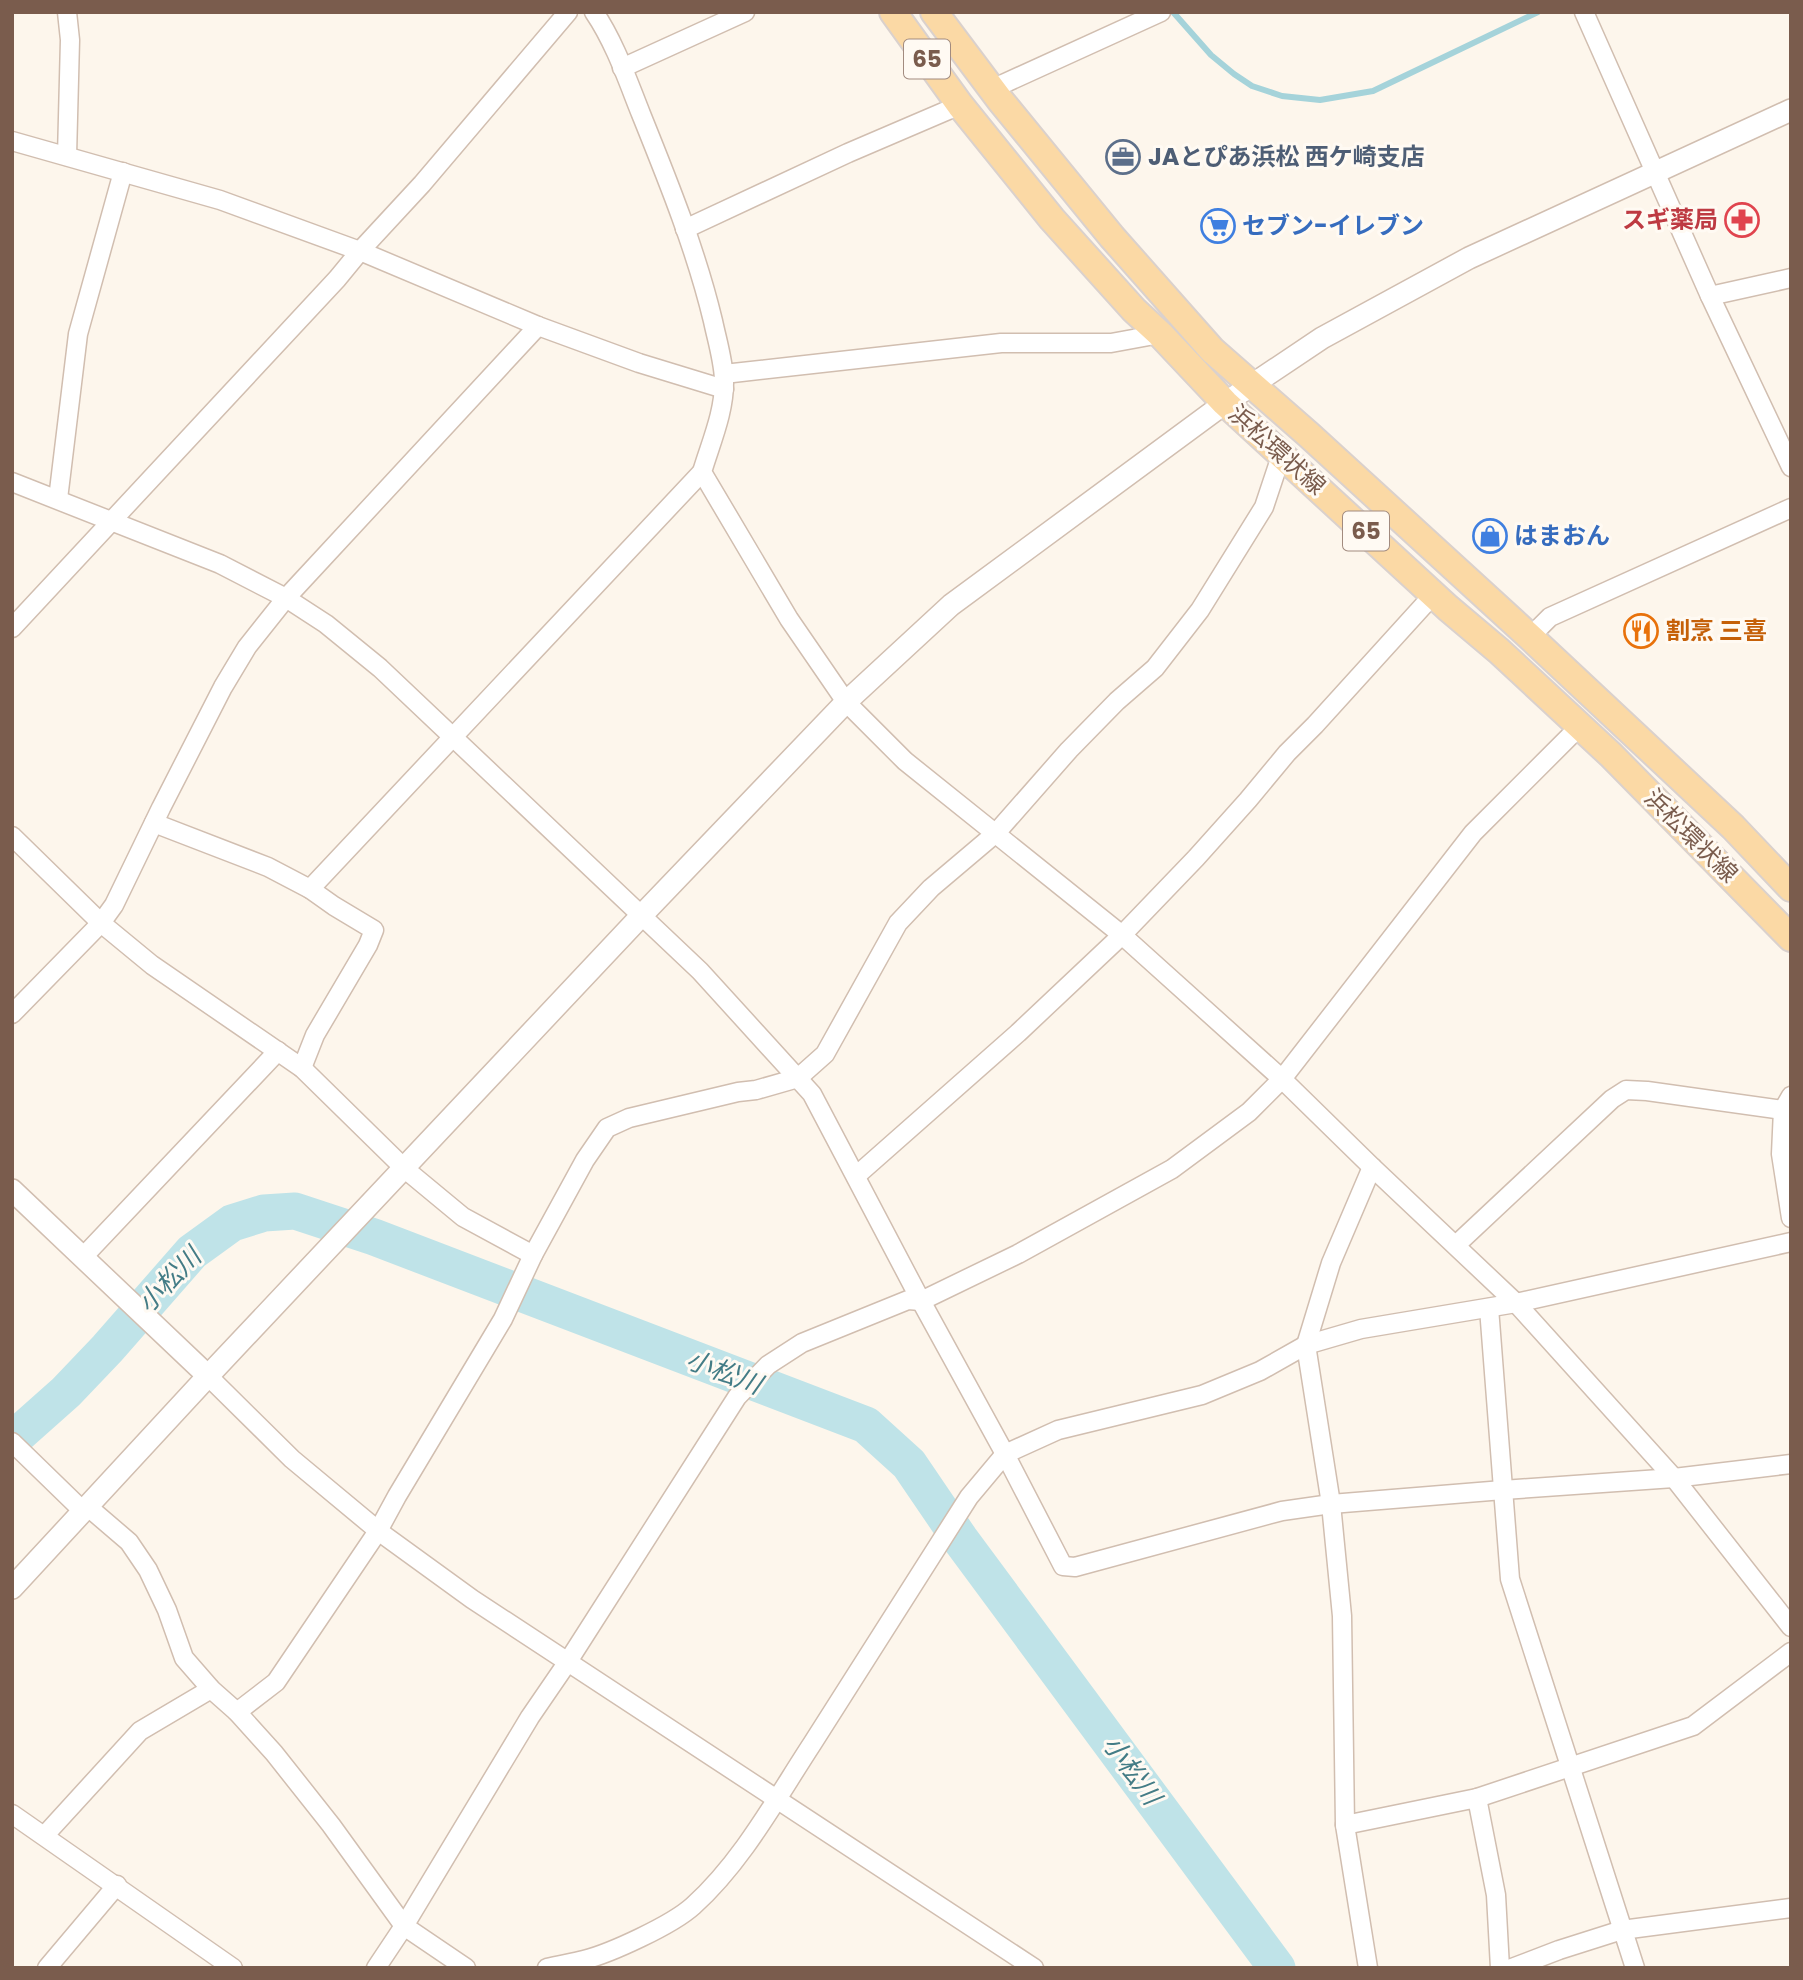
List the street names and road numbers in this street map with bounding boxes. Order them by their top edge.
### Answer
road number: 65 [904,40,950,78]
street label: 浜松環状線 [1222,397,1333,502]
road number: 65 [1343,512,1389,551]
street label: 浜松環状線 [1637,782,1745,890]

